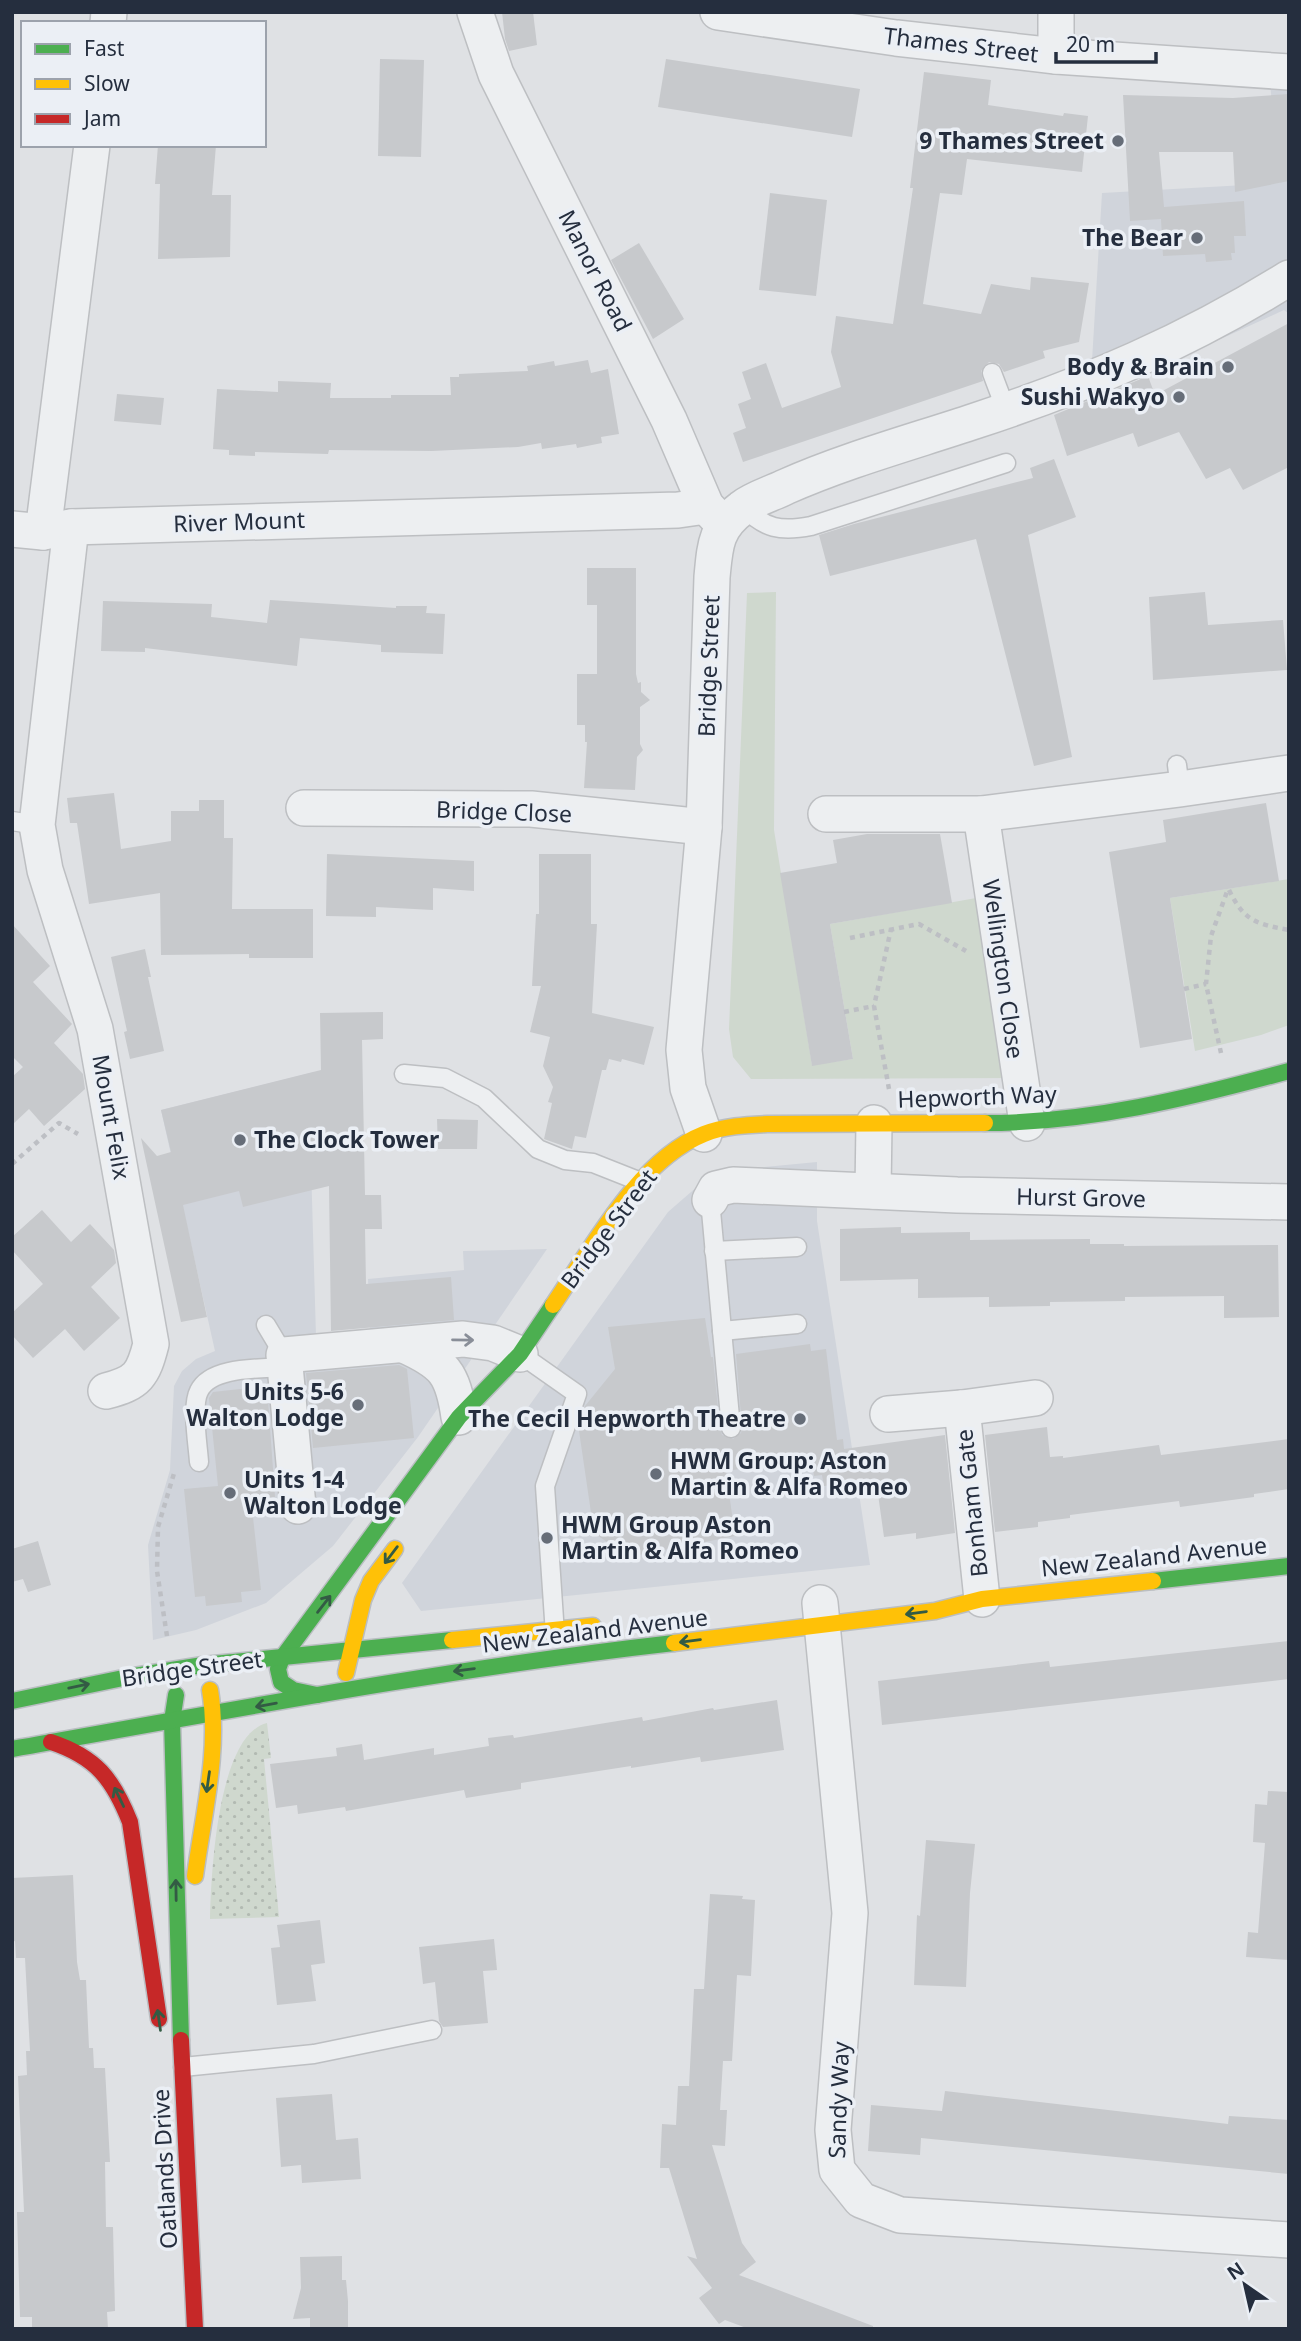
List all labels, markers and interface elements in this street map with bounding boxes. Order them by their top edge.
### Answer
street label: Thames Street [882,19,1040,69]
legend [21,21,266,147]
scale bar [1056,21,1156,65]
text: 20 m [1066,30,1115,58]
text: Fast [84,34,125,62]
text: Slow [84,69,130,97]
text: Jam [82,104,121,132]
place label: 9 Thames Street [919,124,1104,156]
marker: 9 Thames Street [1110,133,1126,149]
street label: Manor Road [552,204,640,337]
place label: The Bear [1082,221,1183,253]
marker: The Bear [1189,230,1205,246]
place label: Body & Brain [1067,350,1214,382]
marker: Body & Brain [1220,359,1236,375]
place label: Sushi Wakyo [1021,380,1165,412]
marker: Sushi Wakyo [1171,389,1187,405]
street label: River Mount [173,503,305,539]
street label: Bridge Street [690,595,726,737]
street label: Bridge Close [436,793,573,829]
street label: Wellington Close [976,877,1032,1061]
street label: Mount Felix [85,1052,139,1182]
street label: Hepworth Way [897,1077,1057,1115]
place label: The Clock Tower [254,1123,439,1155]
marker: The Clock Tower [232,1132,248,1148]
street label: Bridge Street [553,1162,664,1295]
street label: Hurst Grove [1016,1180,1146,1214]
one-way arrow [451,1334,474,1347]
place label: Units 5-6 Walton Lodge [186,1375,344,1433]
marker: Units 5-6 Walton Lodge [350,1397,366,1413]
place label: The Cecil Hepworth Theatre [468,1402,786,1434]
marker: The Cecil Hepworth Theatre [792,1411,808,1427]
street label: Bonham Gate [947,1428,995,1579]
place label: HWM Group: Aston Martin & Alfa Romeo [670,1444,908,1502]
place label: Units 1-4 Walton Lodge [244,1463,402,1521]
marker: HWM Group: Aston Martin & Alfa Romeo [648,1466,664,1482]
marker: Units 1-4 Walton Lodge [222,1485,238,1501]
place label: HWM Group Aston Martin & Alfa Romeo [561,1508,799,1566]
street label: New Zealand Avenue [1039,1528,1268,1584]
marker: HWM Group Aston Martin & Alfa Romeo [539,1530,555,1546]
one-way arrow [384,1545,399,1564]
one-way arrow [316,1595,331,1613]
street label: New Zealand Avenue [480,1600,709,1660]
one-way arrow [905,1607,928,1620]
one-way arrow [679,1635,702,1648]
street label: Bridge Street [119,1642,264,1694]
one-way arrow [454,1664,476,1677]
one-way arrow [67,1679,90,1693]
one-way arrow [255,1699,278,1712]
one-way arrow [201,1770,214,1793]
one-way arrow [112,1787,126,1807]
one-way arrow [170,1879,183,1902]
one-way arrow [152,2009,165,2032]
street label: Sandy Way [820,2041,856,2159]
street label: Oatlands Drive [144,2088,184,2250]
north arrow [1210,2250,1280,2320]
text: N [1222,2256,1249,2286]

